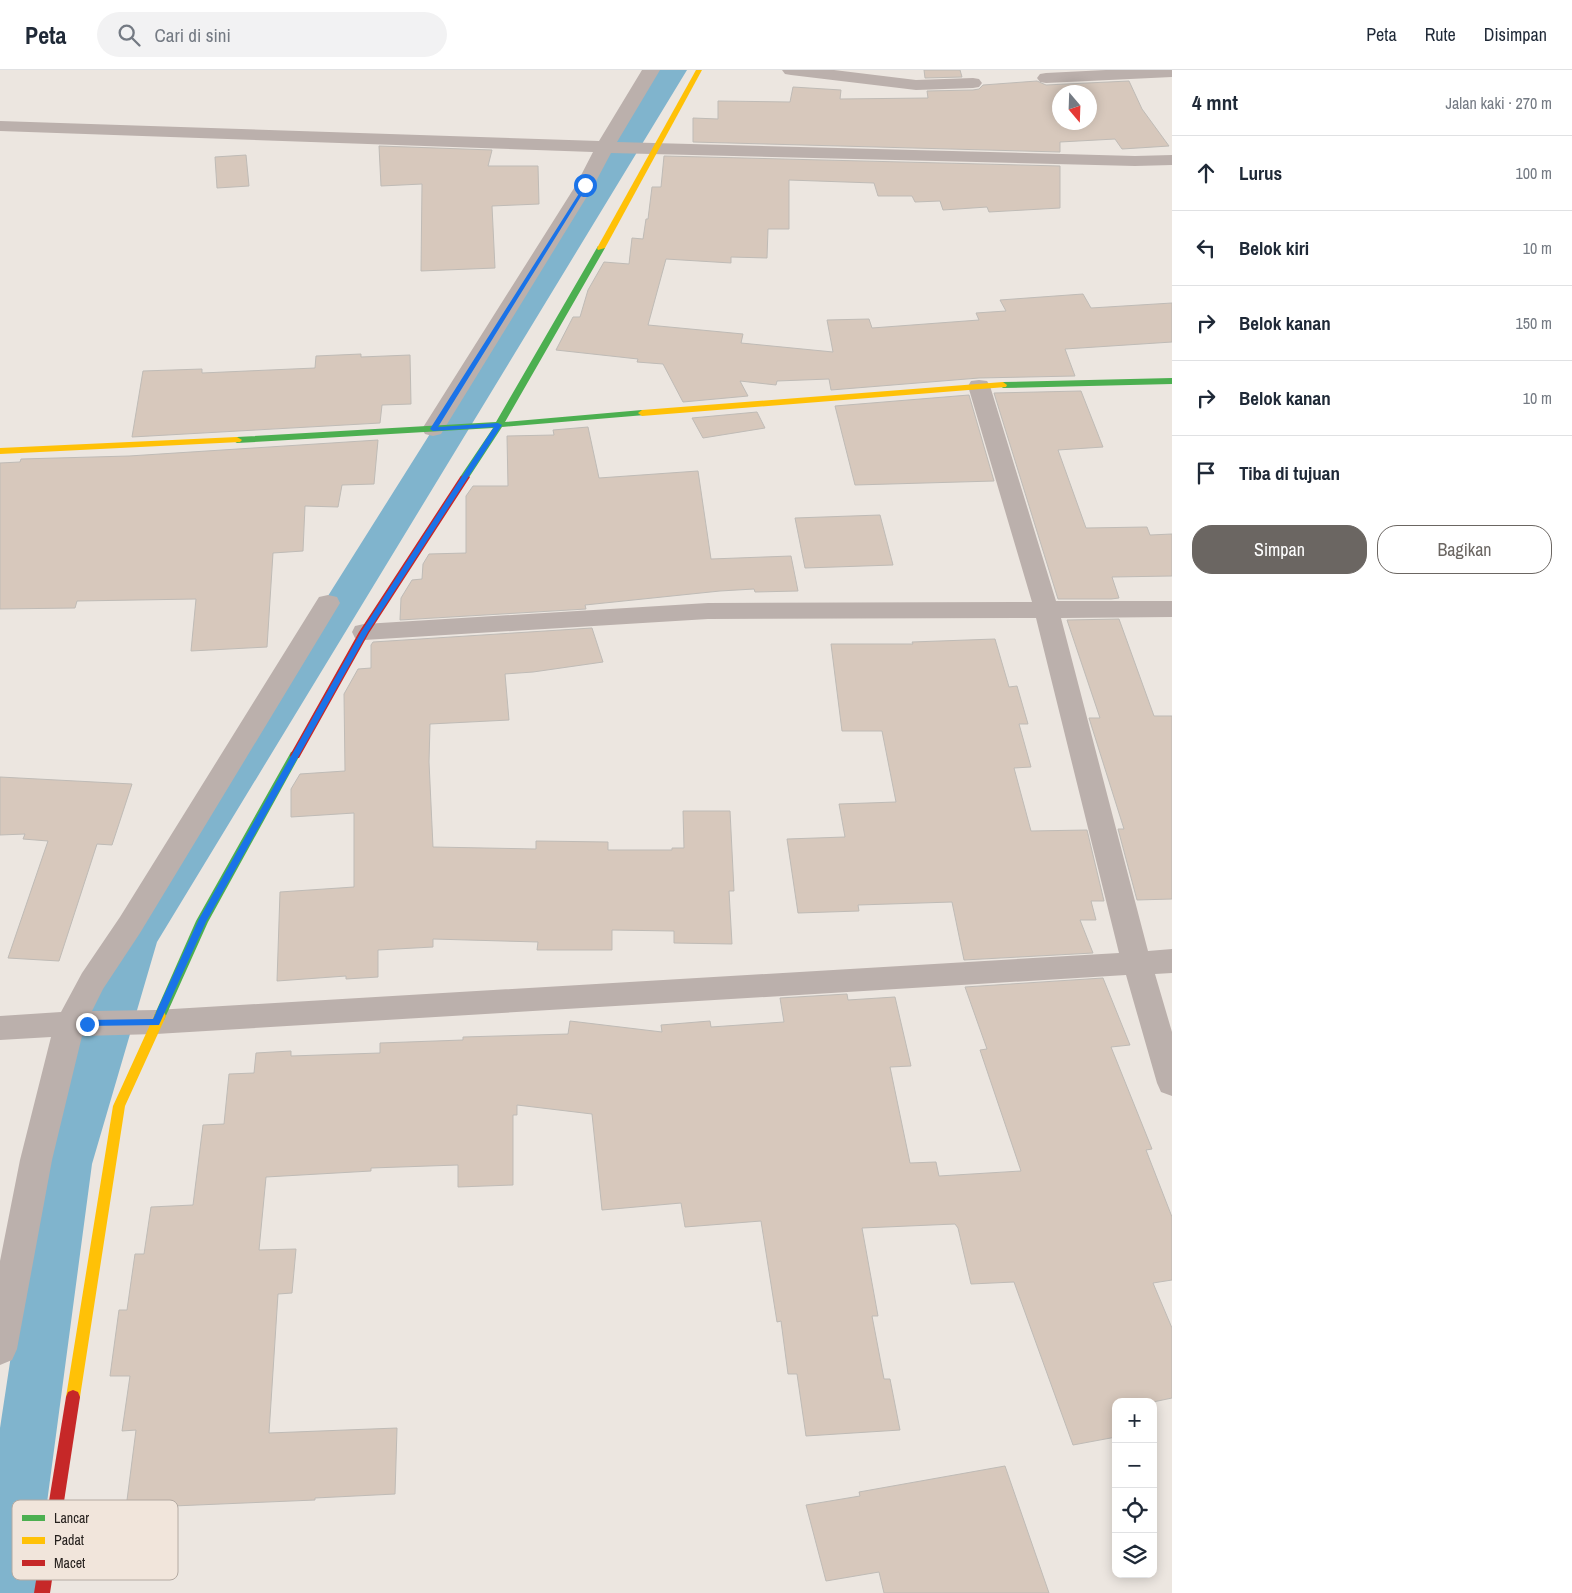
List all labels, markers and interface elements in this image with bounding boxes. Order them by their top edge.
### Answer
search box [97,12,447,57]
text: Peta [25,19,67,51]
icon: search [115,21,143,49]
text: Cari di sini [155,22,231,48]
text: Peta [1366,22,1397,47]
text: Rute [1425,22,1456,47]
text: Disimpan [1484,22,1547,47]
north arrow [1052,85,1097,130]
text: 4 mnt [1192,88,1238,117]
text: Jalan kaki · 270 m [1446,92,1552,114]
icon: ahead [1192,159,1220,187]
text: Lurus [1239,160,1282,186]
text: 100 m [1516,162,1552,184]
route start [574,174,597,197]
icon: left [1192,234,1220,262]
text: Belok kiri [1239,235,1309,261]
text: 10 m [1523,237,1552,259]
icon: right [1192,309,1220,337]
text: Belok kanan [1239,310,1331,336]
text: 150 m [1516,312,1552,334]
icon: right [1192,384,1220,412]
text: Belok kanan [1239,385,1331,411]
text: 10 m [1523,387,1552,409]
icon: arrive [1192,459,1220,487]
text: Tiba di tujuan [1239,460,1340,486]
button: Simpan [1192,525,1367,574]
button: Bagikan [1377,525,1552,574]
route end [76,1013,99,1036]
map controls [1112,1398,1157,1578]
button: + [1112,1398,1157,1443]
button: − [1112,1443,1157,1488]
button: locate [1112,1488,1157,1533]
legend [12,1500,178,1580]
text: Lancar [54,1509,89,1527]
text: Padat [54,1531,84,1549]
button: layers [1112,1533,1157,1578]
text: Macet [54,1554,85,1572]

